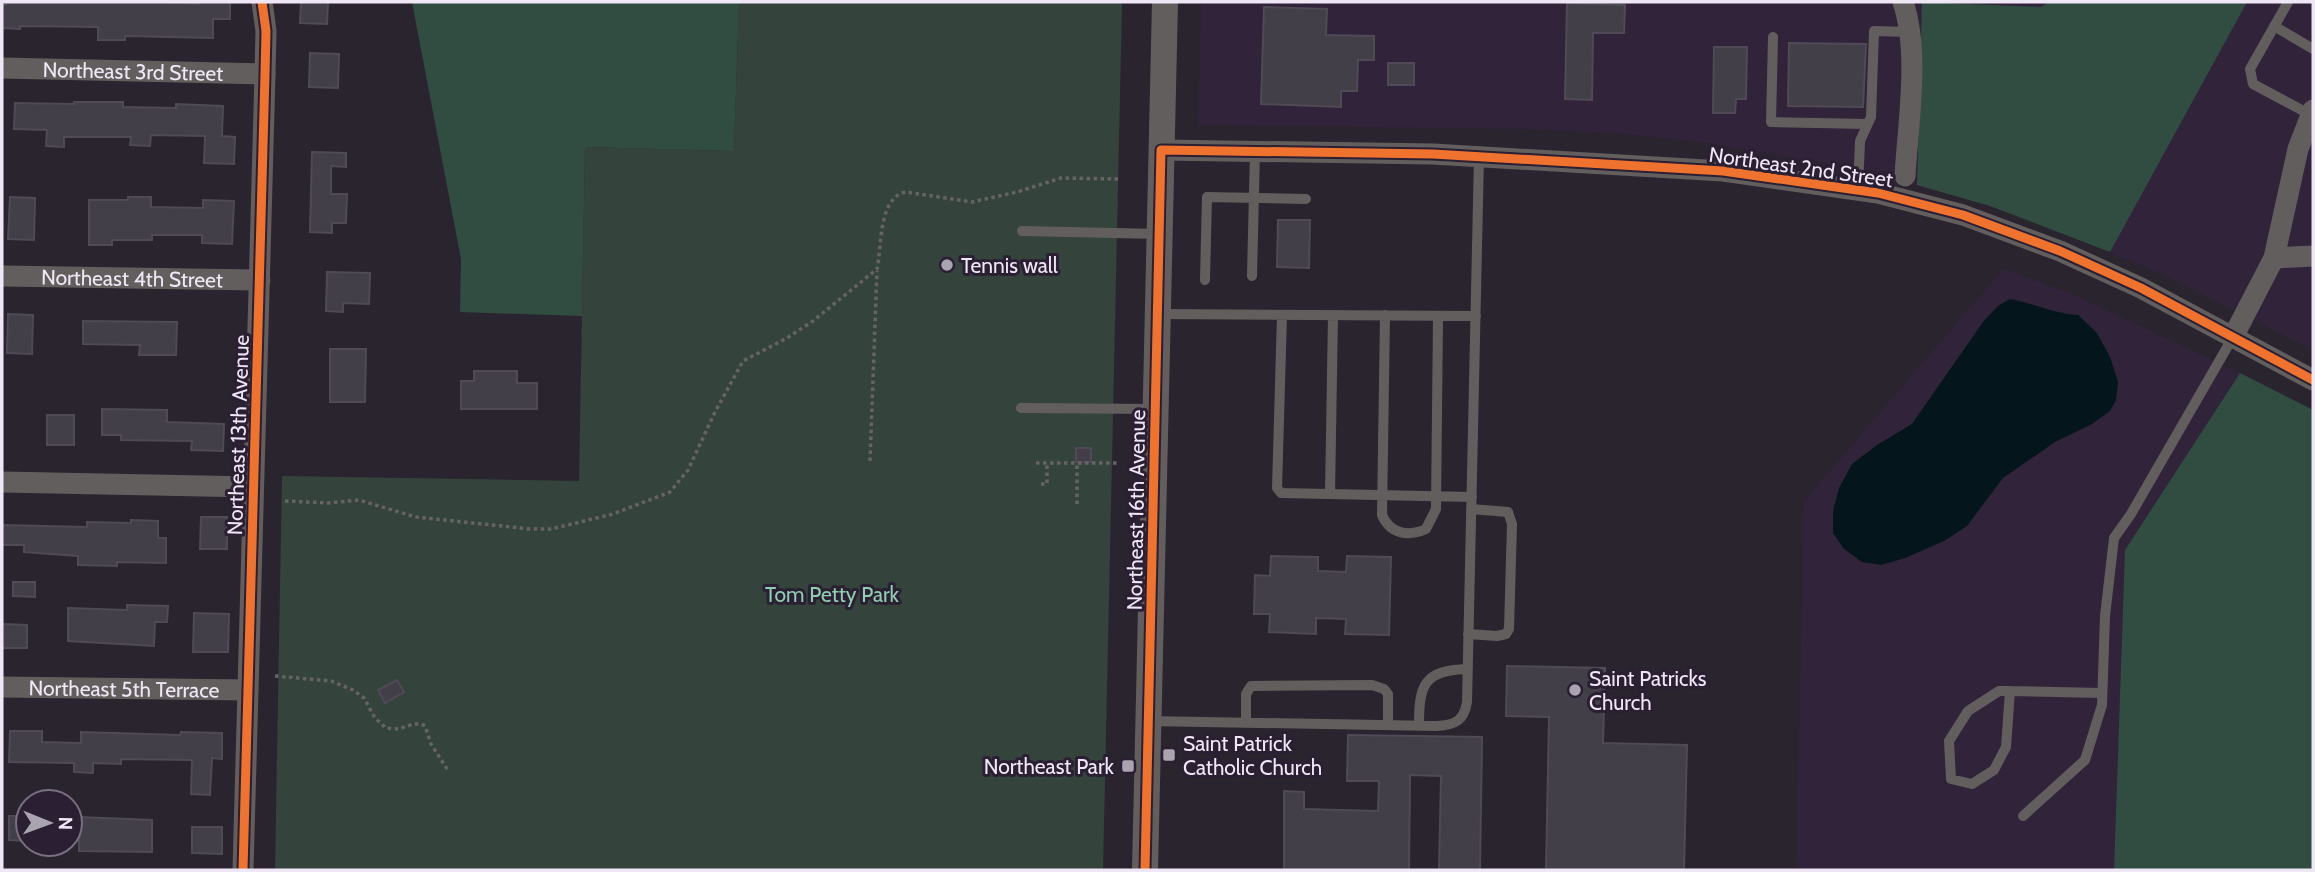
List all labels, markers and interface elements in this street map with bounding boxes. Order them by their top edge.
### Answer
street label: Northeast 3rd Street [42,56,224,86]
street label: Northeast 2nd Street [1707,142,1895,192]
place label: Tennis wall [961,253,1058,278]
marker: Tennis wall [939,257,955,273]
street label: Northeast 4th Street [41,264,223,292]
street label: Northeast 13th Avenue [222,334,254,536]
street label: Northeast 16th Avenue [1122,409,1150,611]
park label: Tom Petty Park [765,582,900,607]
place label: Saint Patricks Church [1589,666,1707,715]
street label: Northeast 5th Terrace [28,675,220,702]
marker: Saint Patricks Church [1567,682,1583,698]
place label: Saint Patrick Catholic Church [1183,731,1322,780]
marker: Saint Patrick Catholic Church [1161,747,1177,763]
place label: Northeast Park [984,754,1115,779]
marker: Northeast Park [1120,758,1136,774]
north arrow [14,788,84,858]
text: N [54,816,77,830]

